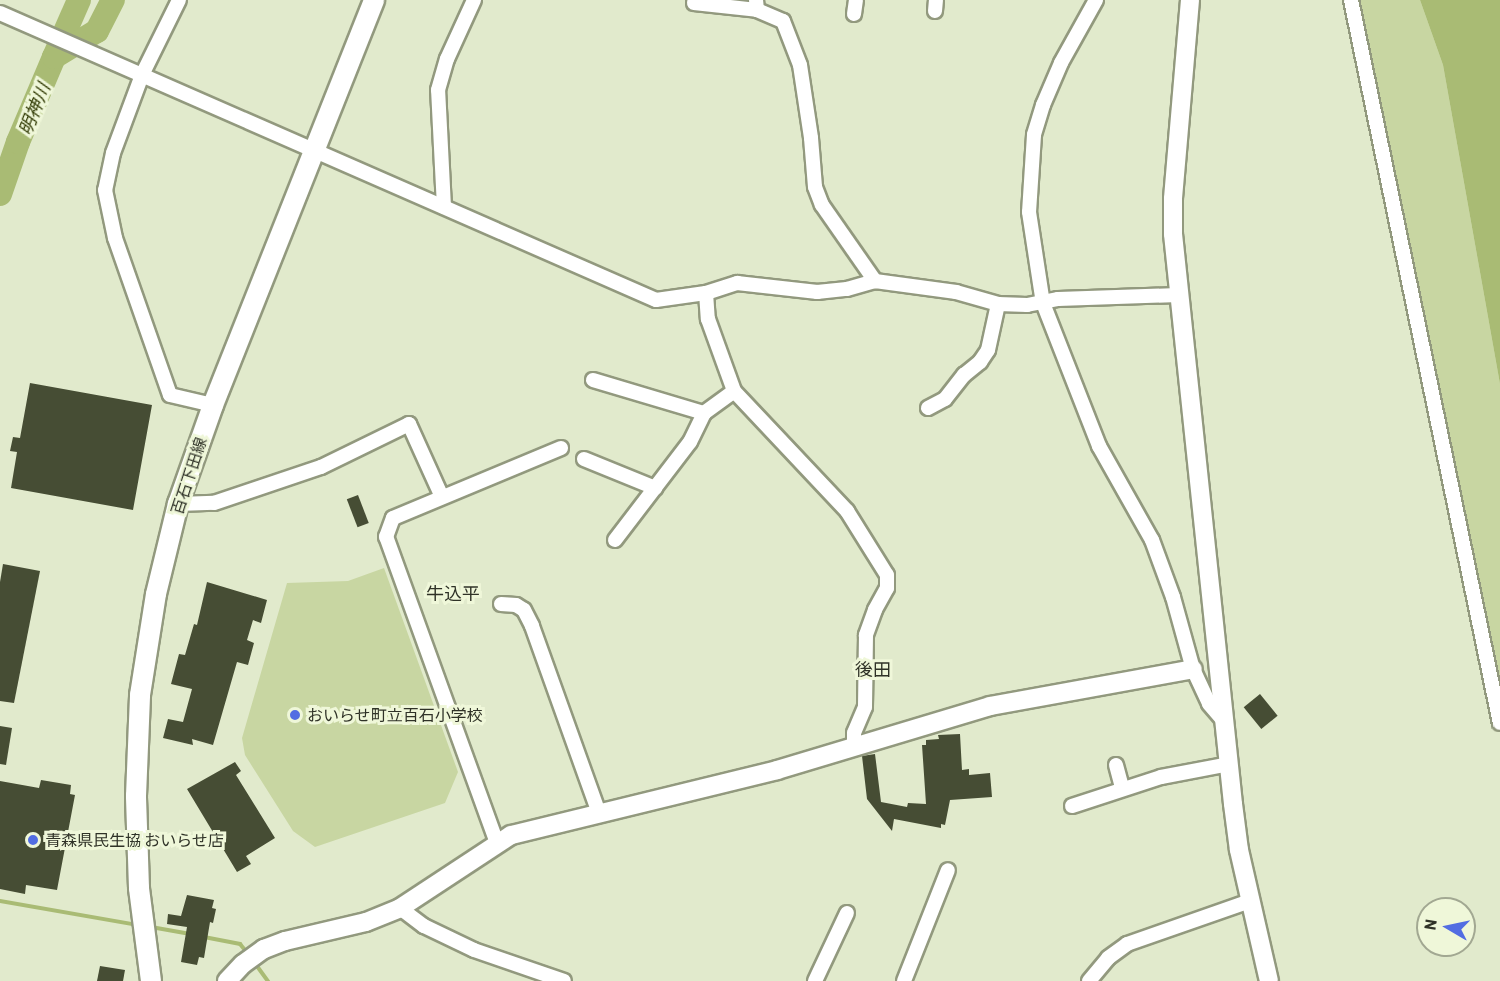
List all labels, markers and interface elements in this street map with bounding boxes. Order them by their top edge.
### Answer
water label: 明神川 [14,80,54,138]
street label: 百石下田線 [168,435,210,517]
district label: 牛込平 [426,582,480,604]
district label: 後田 [855,658,891,680]
place label: おいらせ町立百石小学校 [307,705,483,725]
marker: おいらせ町立百石小学校 [288,708,302,722]
place label: 青森県民生協 おいらせ店 [45,830,224,850]
marker: 青森県民生協 おいらせ店 [26,833,40,847]
north arrow [1416,897,1476,957]
text: N [1419,918,1440,931]

